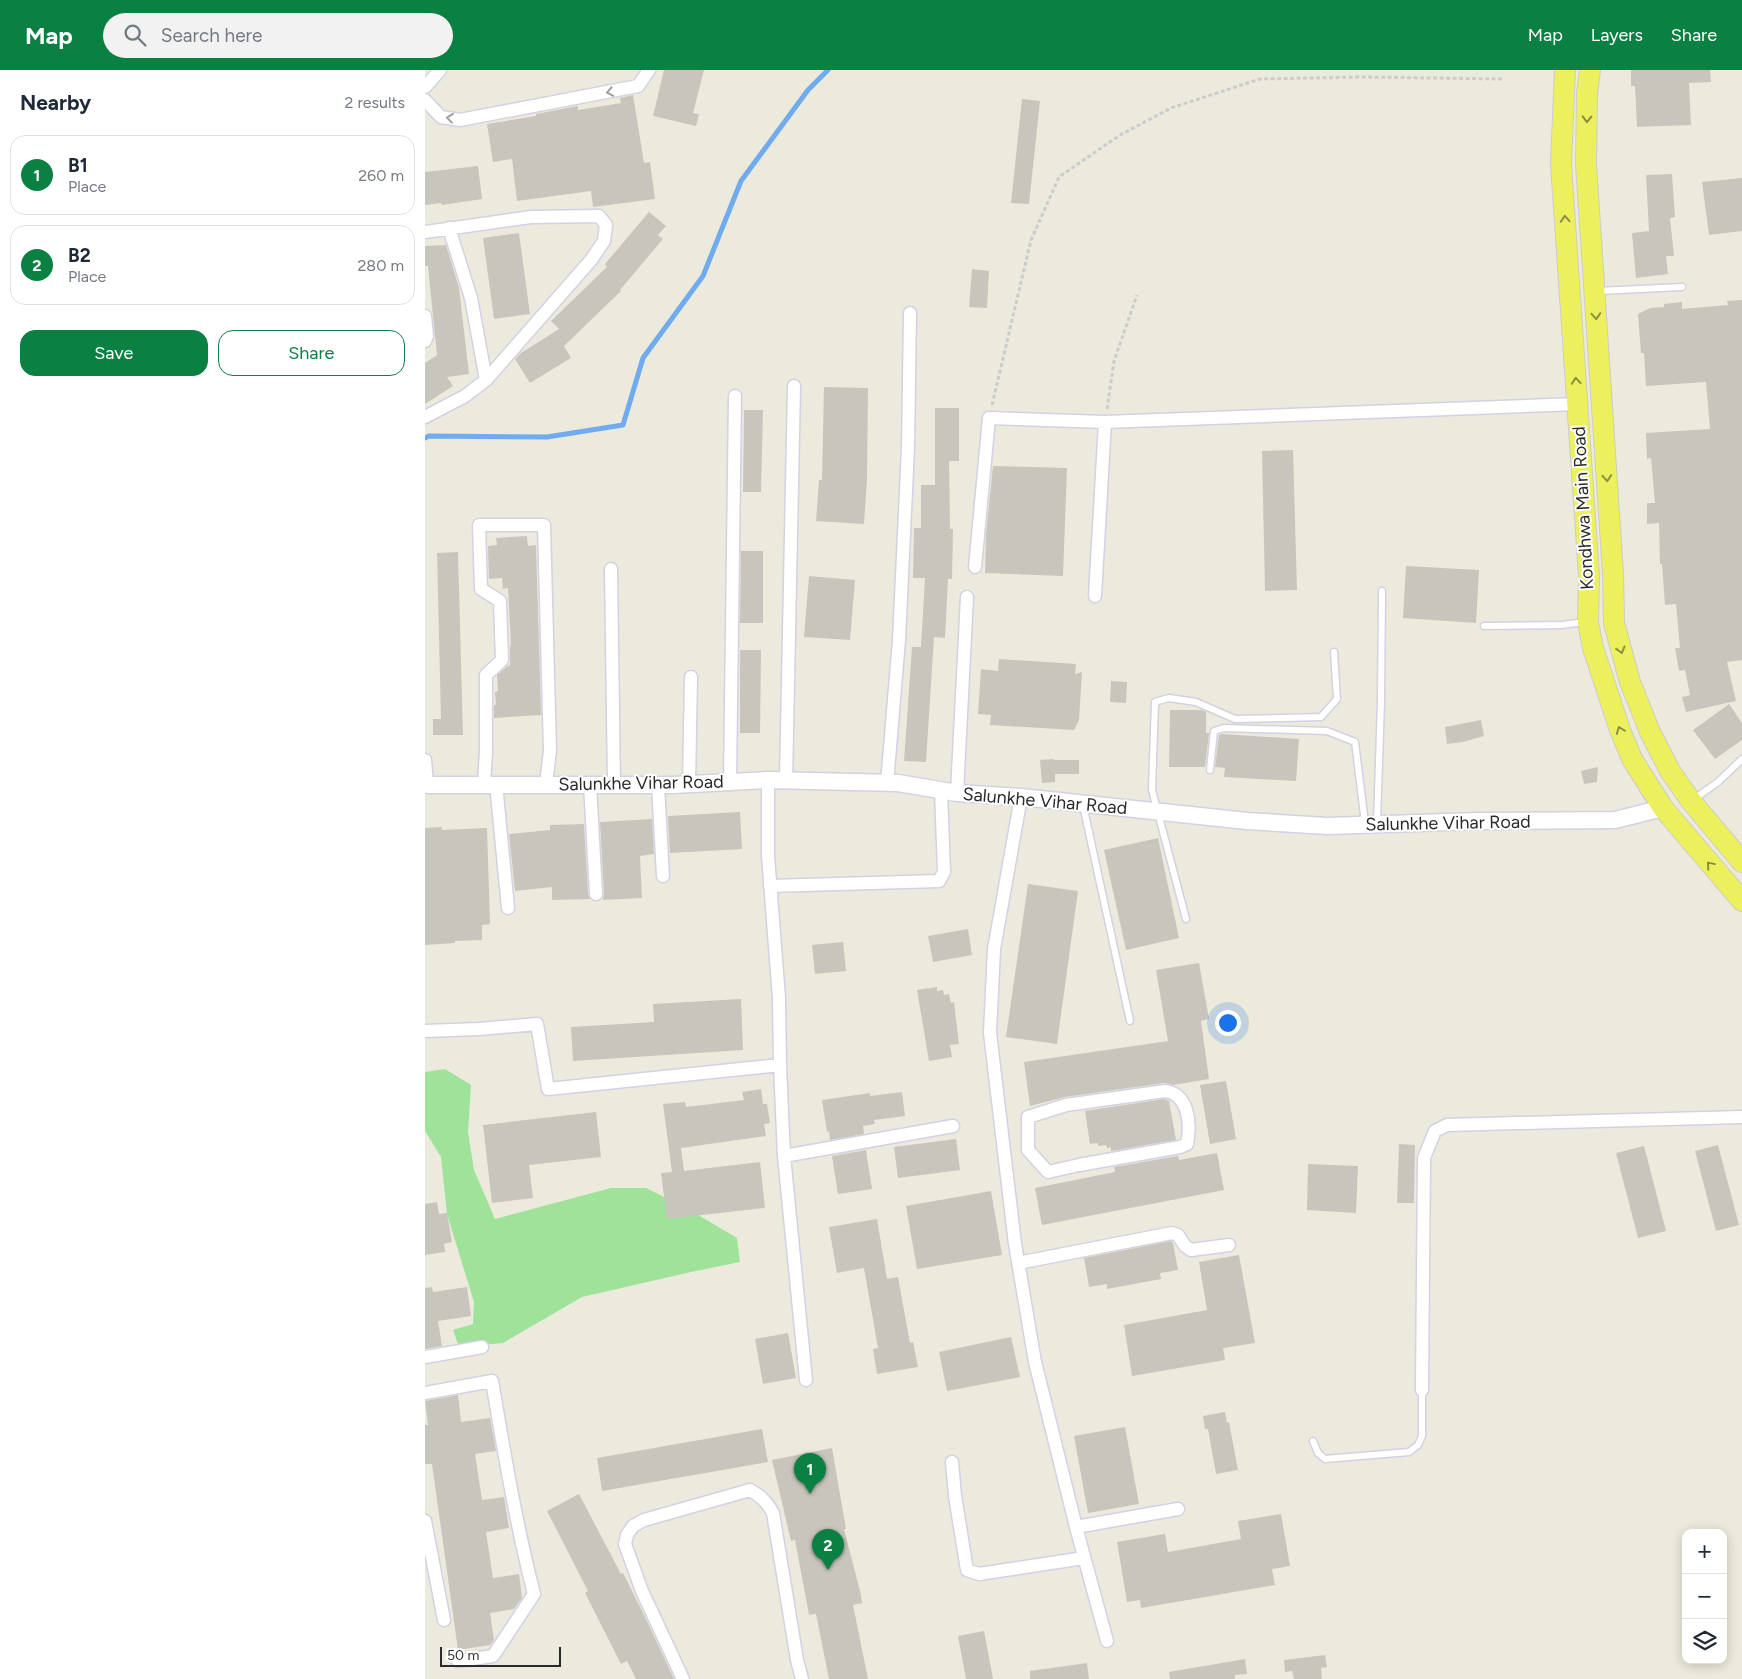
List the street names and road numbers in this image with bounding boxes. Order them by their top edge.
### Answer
street label: Kondhwa Main Road [1568,426,1598,590]
street label: Salunkhe Vihar Road [558,771,724,795]
street label: Salunkhe Vihar Road [962,783,1128,819]
street label: Salunkhe Vihar Road [1365,811,1531,835]

